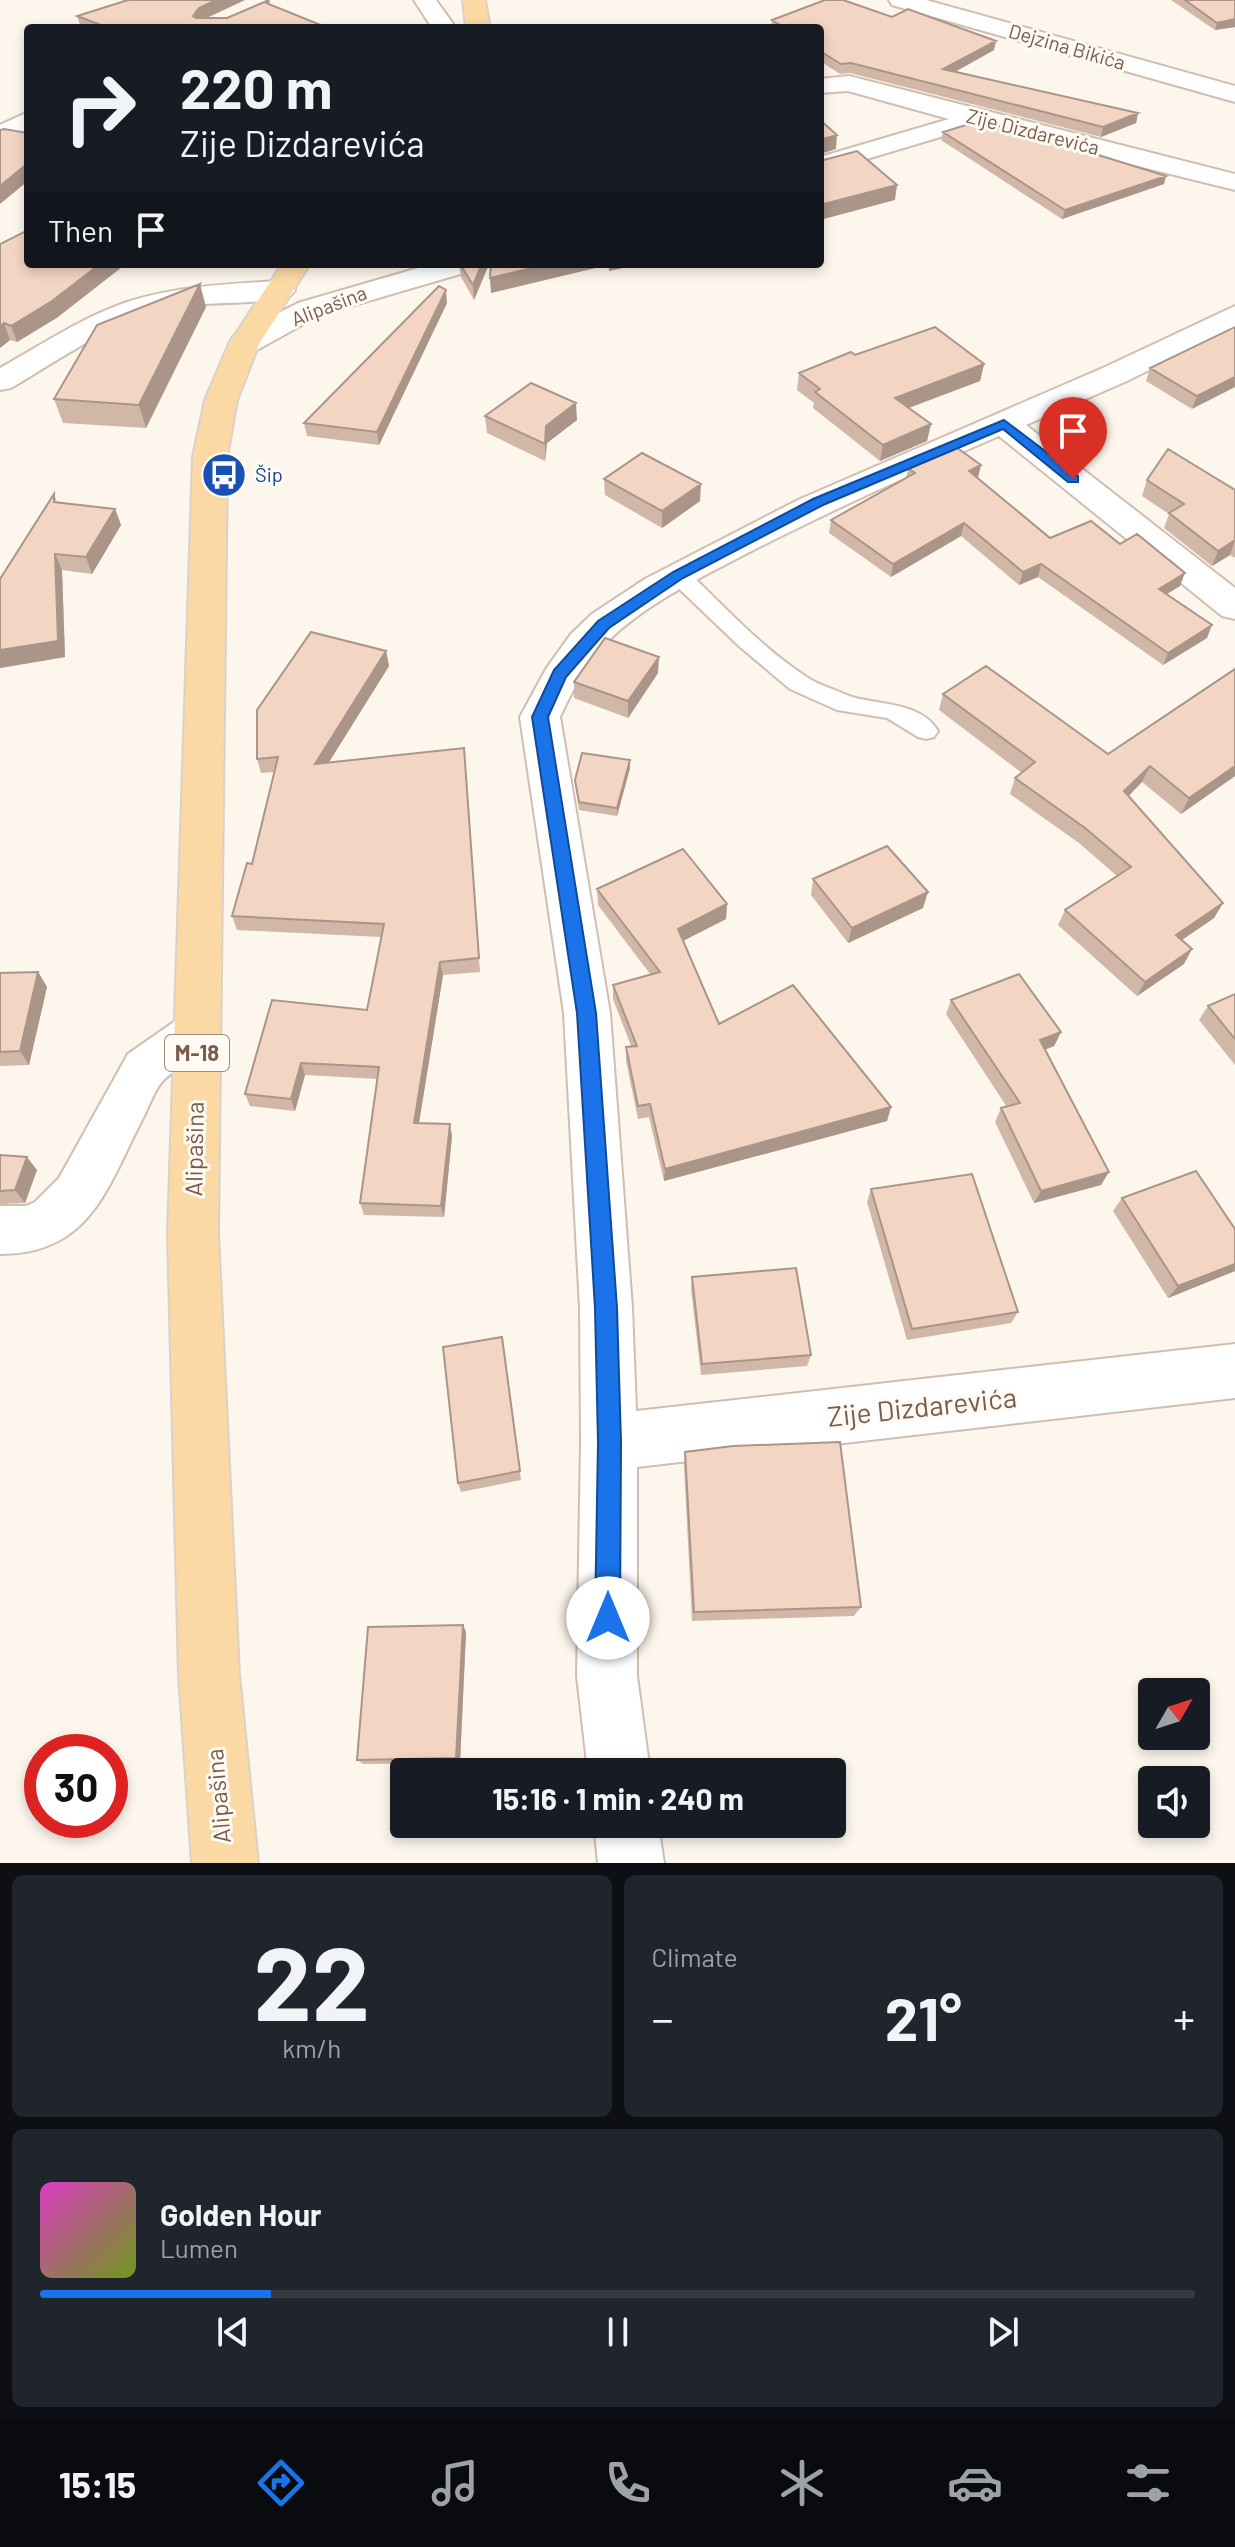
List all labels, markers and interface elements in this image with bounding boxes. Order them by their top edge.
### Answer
street label: Dejzina Bikića [1006,18,1128,74]
text: 220 m [180,53,333,120]
icon: right [48,56,152,160]
street label: Zije Dizdarevića [964,103,1102,159]
text: Zije Dizdarevića [180,121,425,164]
icon: arrive [129,208,173,252]
text: Then [48,212,113,248]
street label: Alipašina [288,280,370,330]
pin [1039,397,1107,479]
icon: arrive [1051,409,1095,453]
bus stop icon: Šip [200,451,248,499]
place label: Šip [255,462,283,486]
road number: M-18 [165,1035,229,1071]
street label: Alipašina [178,1101,209,1197]
street label: Zije Dizdarevića [825,1379,1018,1433]
position arrow [566,1576,650,1660]
north arrow [1138,1678,1210,1750]
map controls [1138,1678,1210,1838]
speed limit sign: 30 [24,1734,128,1838]
street label: Alipašina [199,1748,236,1845]
button: sound [1138,1766,1210,1838]
text: 15:16 · 1 min · 240 m [492,1780,744,1816]
text: 22 [254,1917,370,2042]
text: Climate [652,1941,738,1972]
text: 21° [885,1981,962,2053]
text: − [652,1991,674,2044]
text: + [1173,1991,1195,2044]
text: km/h [282,2032,341,2063]
text: Golden Hour [160,2196,322,2232]
text: Lumen [160,2232,238,2263]
icon: previous [211,2310,255,2354]
icon: pause [596,2310,640,2354]
icon: next [981,2310,1025,2354]
icon: directions [253,2455,309,2511]
icon: music [427,2455,483,2511]
icon: phone [600,2455,656,2511]
icon: climate [774,2455,830,2511]
icon: car [947,2455,1003,2511]
icon: filters [1120,2455,1176,2511]
text: 15:15 [59,2462,136,2505]

